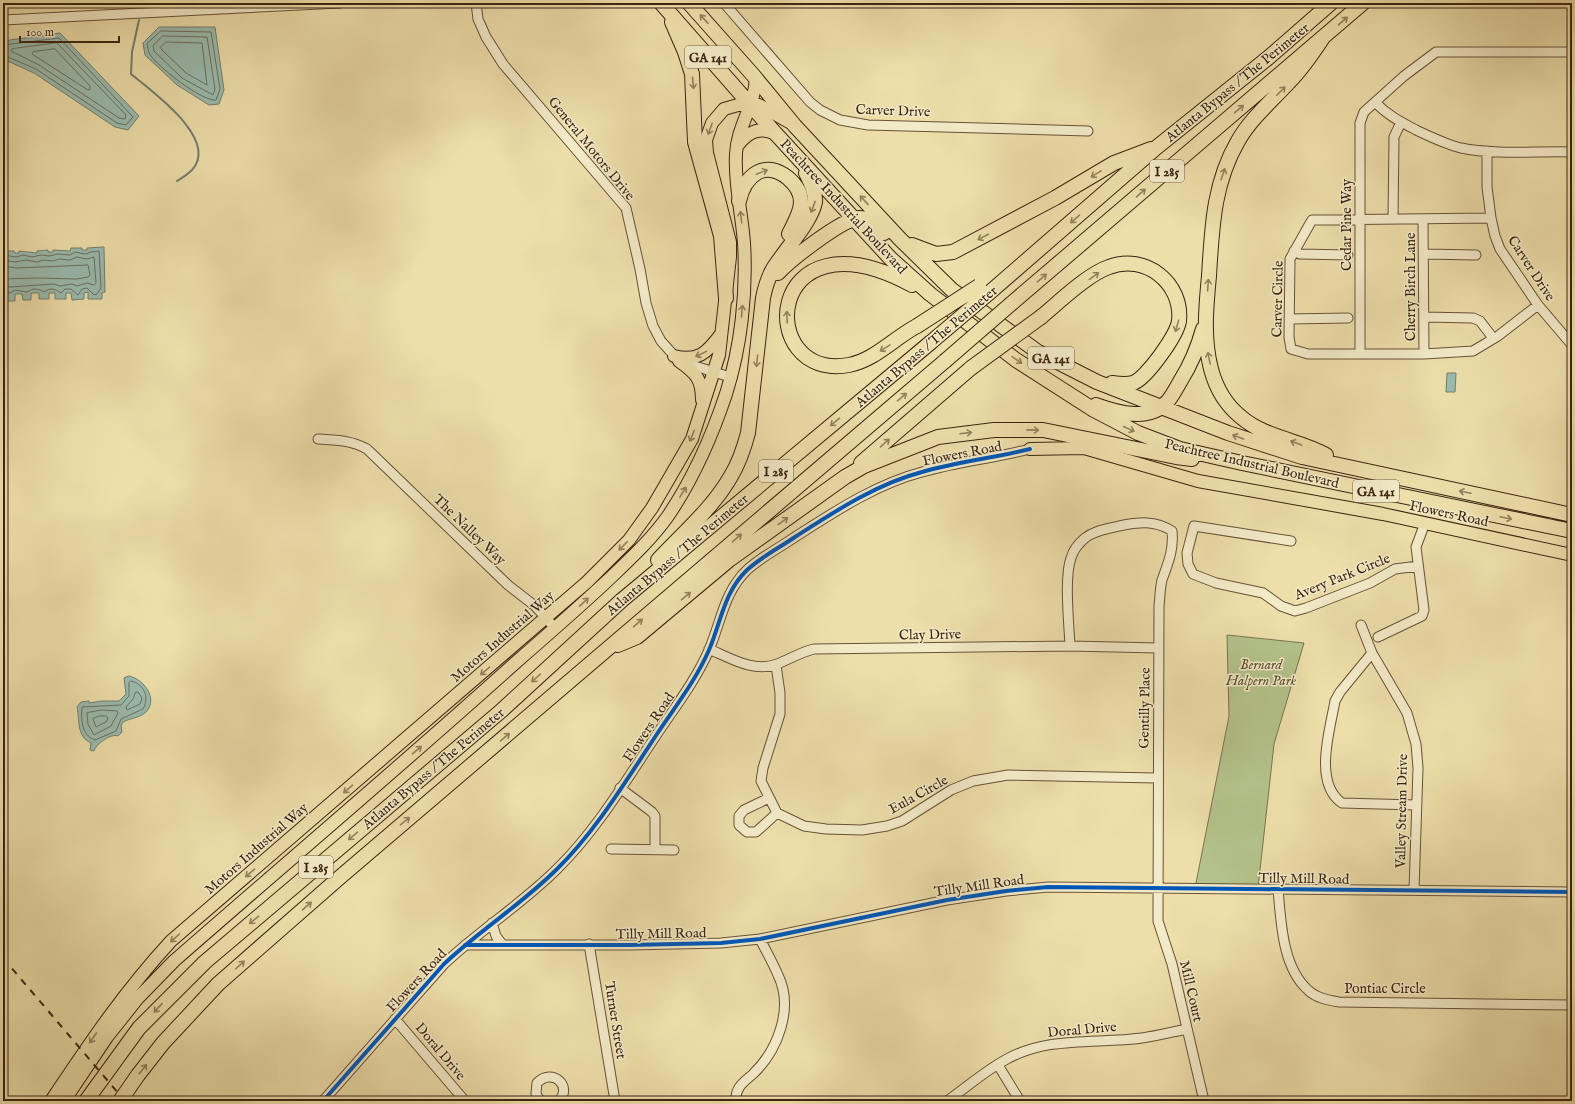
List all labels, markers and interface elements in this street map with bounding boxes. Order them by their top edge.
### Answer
one-way arrow [699,14,709,24]
one-way arrow [1337,16,1348,25]
scale bar [20,18,119,44]
street label: Atlanta Bypass / The Perimeter [1161,19,1313,147]
text: 100 m [26,25,54,40]
road number: GA 141 [685,46,731,68]
one-way arrow [690,76,697,89]
one-way arrow [1276,86,1286,96]
street label: General Motors Drive [544,93,639,205]
street label: Carver Drive [855,101,931,121]
one-way arrow [1234,104,1245,113]
one-way arrow [705,122,713,134]
street label: Peachtree Industrial Boulevard [776,135,911,278]
road number: I 285 [1150,160,1184,182]
one-way arrow [755,167,767,175]
one-way arrow [1219,169,1227,181]
one-way arrow [1091,170,1102,178]
street label: Cedar Pine Way [1338,179,1356,271]
one-way arrow [1135,189,1146,198]
one-way arrow [859,195,869,205]
one-way arrow [808,201,816,213]
one-way arrow [737,211,745,224]
one-way arrow [1069,214,1080,223]
street label: Cherry Birch Lane [1402,232,1420,341]
street label: Carver Drive [1503,232,1559,305]
one-way arrow [977,234,989,242]
street label: Carver Circle [1268,260,1288,338]
one-way arrow [1088,271,1099,280]
one-way arrow [1037,273,1047,282]
one-way arrow [1204,279,1211,292]
street label: Atlanta Bypass / The Perimeter [851,282,1001,412]
one-way arrow [738,305,745,318]
one-way arrow [783,311,791,324]
one-way arrow [1173,320,1180,333]
one-way arrow [880,344,891,352]
road number: GA 141 [1028,347,1074,369]
one-way arrow [695,351,707,358]
one-way arrow [1205,352,1213,365]
one-way arrow [753,354,760,367]
one-way arrow [1011,356,1022,364]
one-way arrow [897,393,907,402]
one-way arrow [830,417,841,426]
one-way arrow [1026,426,1039,434]
one-way arrow [1123,426,1135,433]
one-way arrow [959,429,972,437]
one-way arrow [688,430,696,442]
one-way arrow [1232,433,1245,440]
street label: Peachtree Industrial Boulevard [1163,435,1341,493]
street label: Flowers Road [921,437,1004,470]
one-way arrow [879,438,890,447]
one-way arrow [1291,439,1303,447]
road number: I 285 [759,460,793,482]
road number: GA 141 [1353,480,1399,502]
one-way arrow [679,486,687,498]
one-way arrow [1459,487,1472,495]
street label: Atlanta Bypass / The Perimeter [602,490,752,620]
street label: The Nalley Way [429,491,510,569]
street label: Flowers Road [1408,497,1490,531]
one-way arrow [1499,514,1512,522]
one-way arrow [778,517,789,525]
one-way arrow [731,534,742,543]
one-way arrow [618,541,628,551]
street label: Avery Park Circle [1291,549,1393,605]
street label: Motors Industrial Way [447,587,558,687]
one-way arrow [681,591,692,600]
one-way arrow [579,598,589,607]
one-way arrow [633,619,644,628]
street label: Clay Drive [899,625,962,645]
park label: Bernard Halpern Park [1225,656,1296,690]
one-way arrow [480,666,490,675]
street label: Gentilly Place [1135,667,1155,749]
one-way arrow [531,674,541,683]
street label: Flowers Road [619,689,679,766]
street label: Atlanta Bypass / The Perimeter [358,704,508,834]
one-way arrow [499,733,509,742]
one-way arrow [412,746,422,755]
street label: Valley Stream Drive [1392,753,1412,869]
street label: Eula Circle [886,771,952,818]
one-way arrow [343,784,354,793]
street label: Motors Industrial Way [201,799,312,899]
one-way arrow [400,817,411,826]
one-way arrow [348,832,358,841]
road number: I 285 [299,856,333,878]
one-way arrow [244,869,255,878]
street label: Tilly Mill Road [1258,869,1350,889]
street label: Tilly Mill Road [933,871,1026,901]
one-way arrow [301,901,312,910]
one-way arrow [248,916,259,925]
street label: Tilly Mill Road [616,924,707,944]
one-way arrow [170,933,180,942]
street label: Flowers Road [383,945,451,1016]
street label: Mill Court [1175,959,1207,1024]
one-way arrow [234,961,244,970]
street label: Turner Street [600,980,630,1060]
street label: Pontiac Circle [1344,980,1426,998]
one-way arrow [153,1003,163,1013]
street label: Doral Drive [1047,1018,1118,1042]
street label: Doral Drive [411,1019,470,1084]
one-way arrow [89,1033,97,1044]
one-way arrow [138,1064,147,1074]

